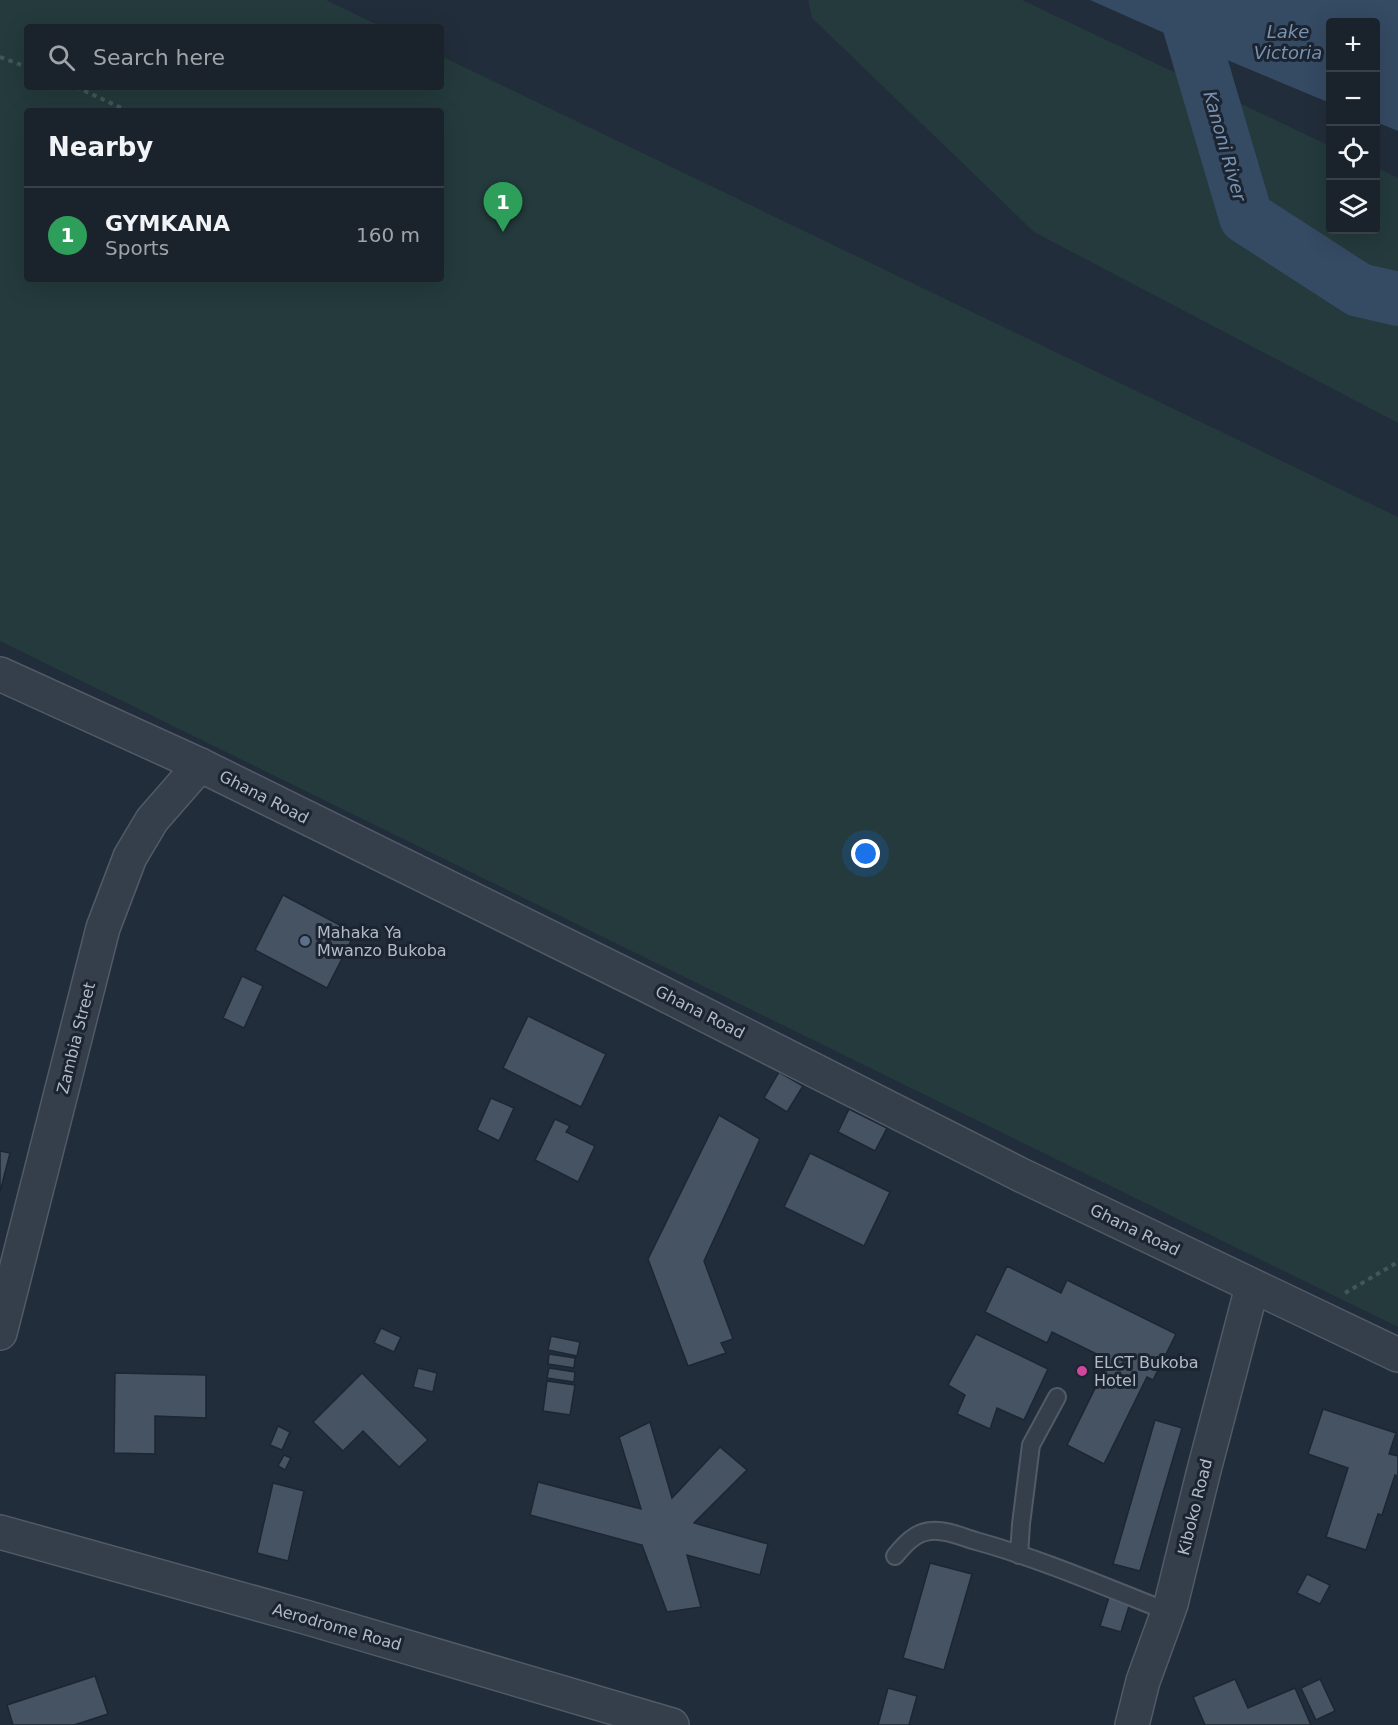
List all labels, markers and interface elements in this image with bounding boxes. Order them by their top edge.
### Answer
map controls [1326,18,1380,234]
button: + [1326,18,1380,72]
water label: Lake Victoria [1254,21,1322,63]
search box [24,24,444,90]
icon: search [45,41,78,74]
text: Search here [93,45,225,70]
button: − [1326,72,1380,126]
water label: Kanoni River [1199,89,1251,205]
button: locate [1326,126,1380,180]
text: Nearby [48,132,153,162]
button: layers [1326,180,1380,234]
pin: 1 [484,182,522,232]
text: GYMKANA [105,211,230,236]
text: 1 [61,223,74,247]
text: 160 m [356,223,420,247]
text: Sports [105,236,169,260]
street label: Ghana Road [216,766,312,828]
your location [851,839,880,868]
place label: Mahaka Ya Mwanzo Bukoba [317,923,447,960]
marker: Mahaka Ya Mwanzo Bukoba [298,934,312,948]
street label: Zambia Street [53,980,99,1096]
street label: Ghana Road [652,981,748,1043]
street label: Ghana Road [1087,1200,1183,1260]
place label: ELCT Bukoba Hotel [1094,1353,1199,1390]
marker: ELCT Bukoba Hotel [1075,1364,1089,1378]
street label: Kiboko Road [1174,1457,1216,1557]
street label: Aerodrome Road [270,1599,404,1655]

